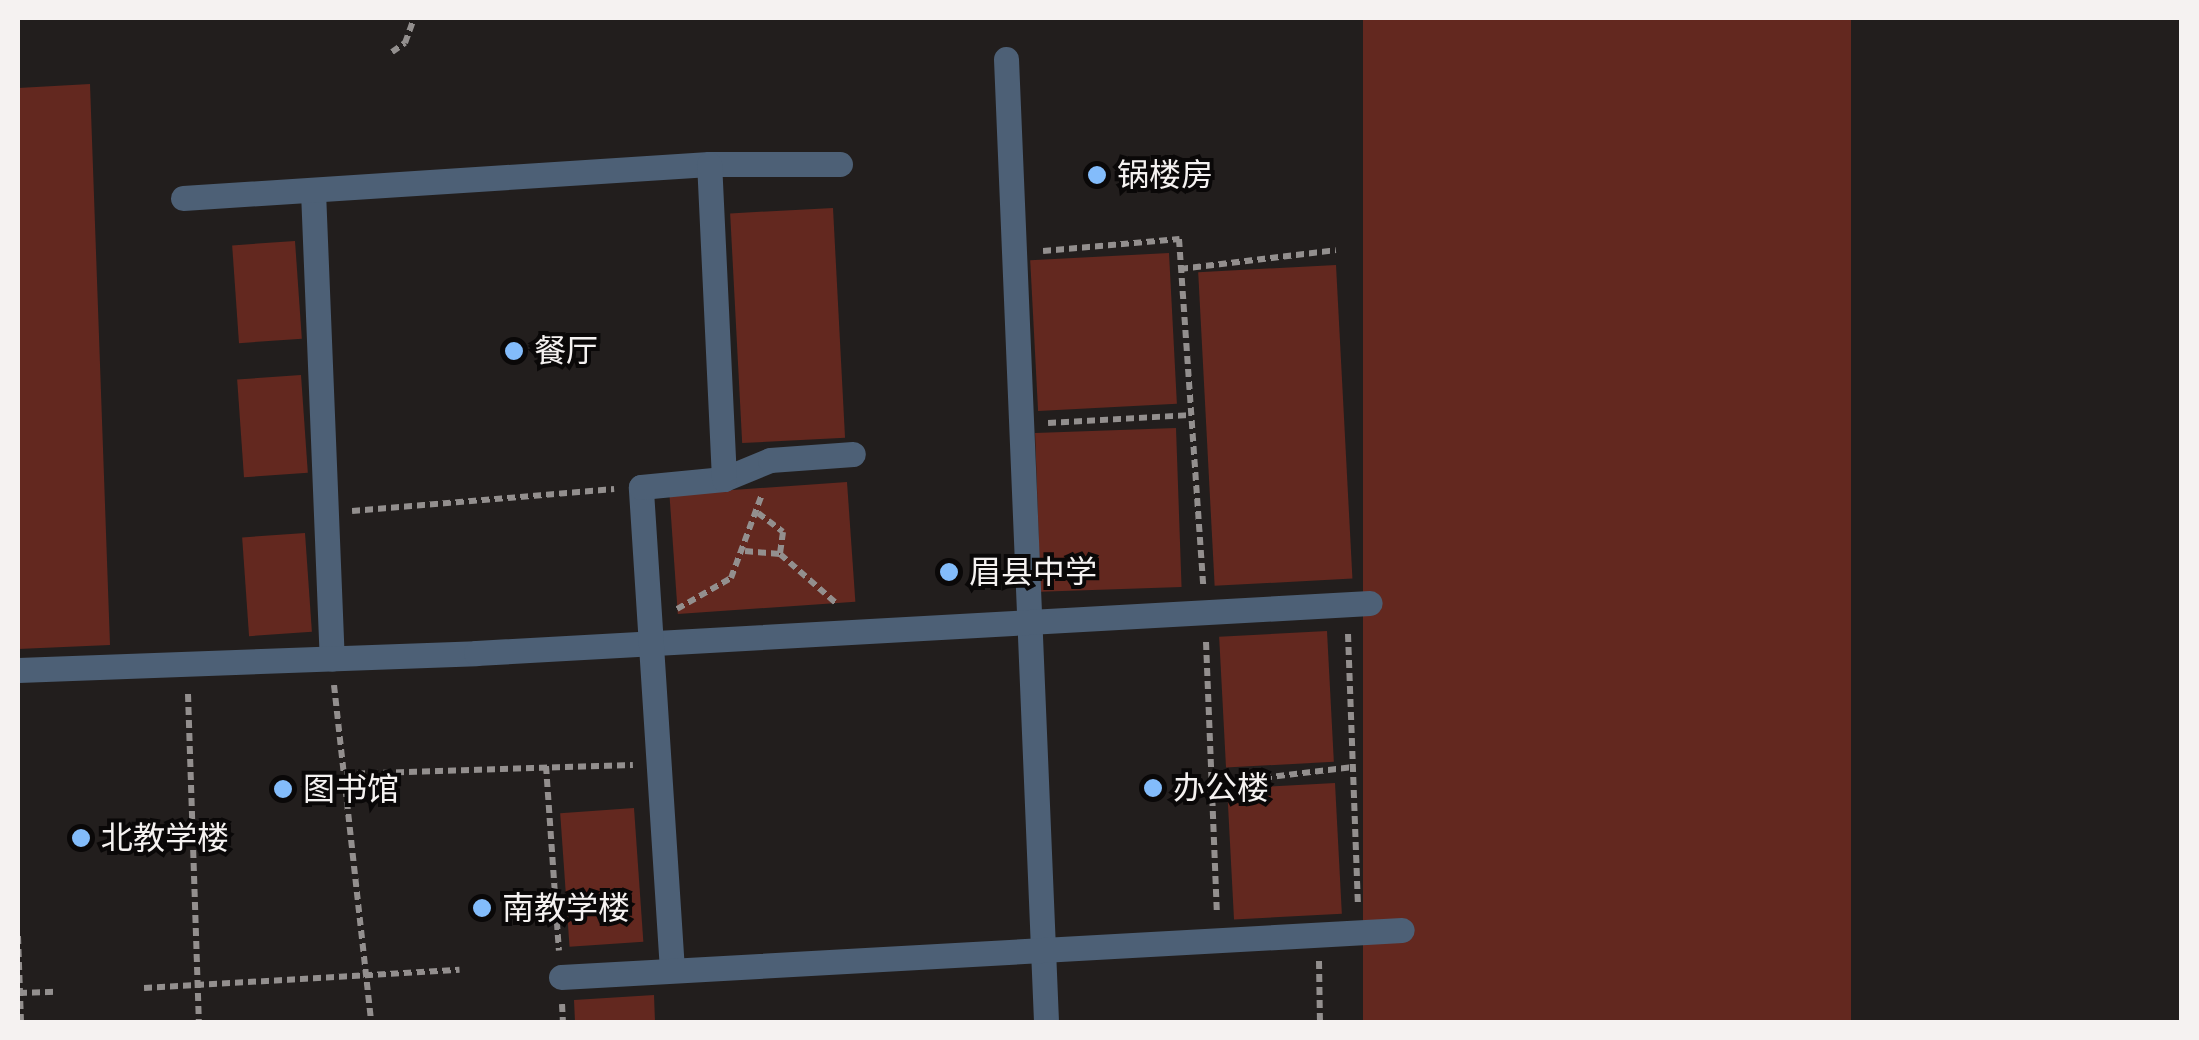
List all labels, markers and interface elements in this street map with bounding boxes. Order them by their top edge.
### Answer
place label: 锅楼房 [1117,156,1213,194]
marker: 锅楼房 [1086,164,1108,186]
place label: 餐厅 [534,332,598,370]
marker: 餐厅 [503,340,525,362]
place label: 眉县中学 [969,553,1097,591]
marker: 眉县中学 [938,561,960,583]
place label: 办公楼 [1173,769,1269,807]
place label: 图书馆 [303,770,399,808]
marker: 办公楼 [1142,777,1164,799]
marker: 图书馆 [272,778,294,800]
place label: 北教学楼 [101,819,229,857]
marker: 北教学楼 [70,827,92,849]
place label: 南教学楼 [502,889,630,927]
marker: 南教学楼 [471,897,493,919]

